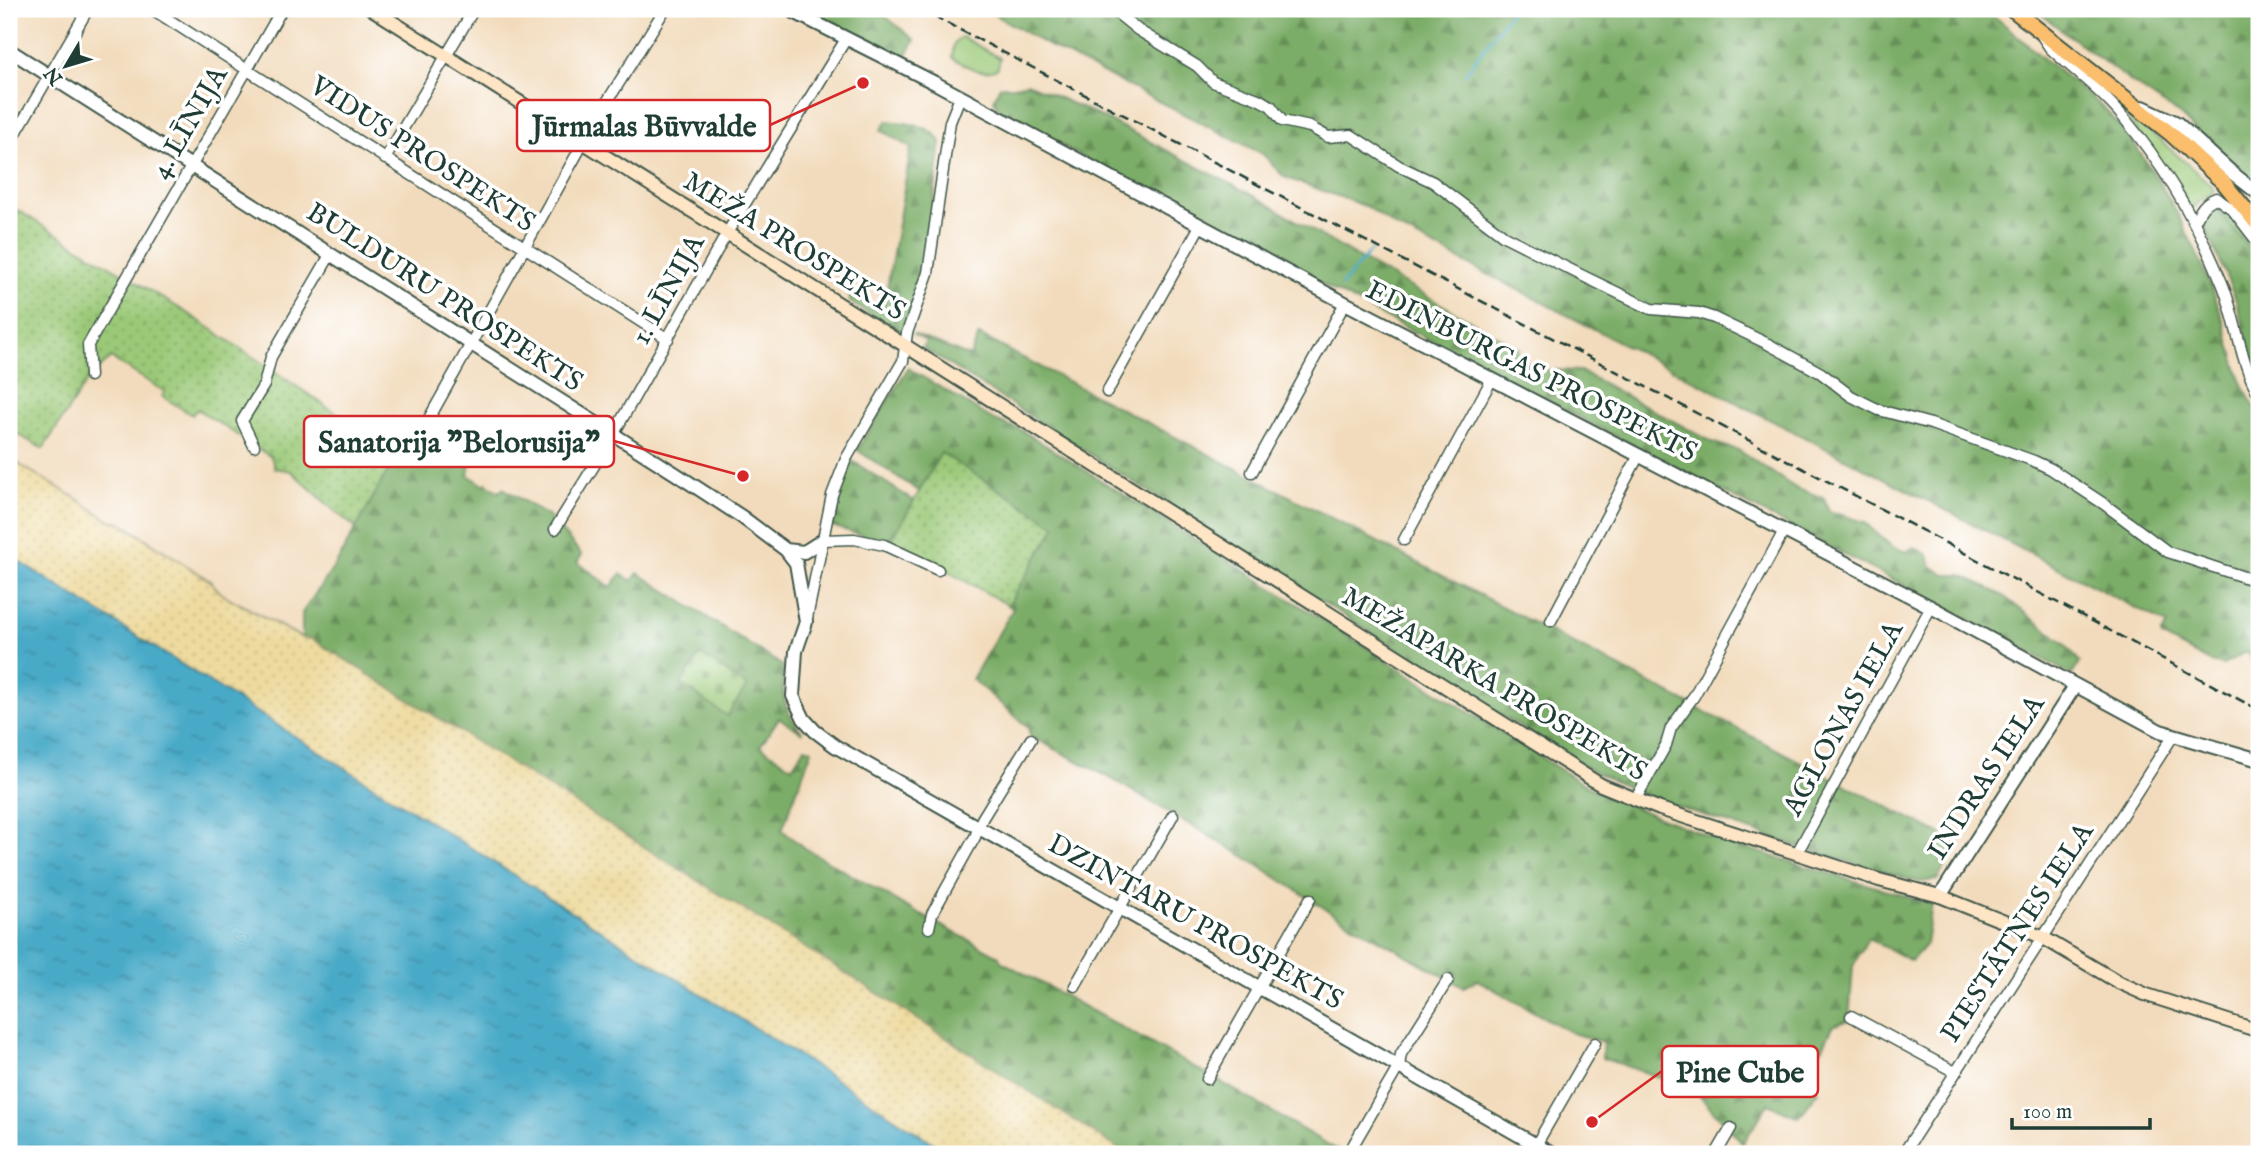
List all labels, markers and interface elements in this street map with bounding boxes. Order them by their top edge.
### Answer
north arrow [32,32,102,102]
street label: 4. LĪNIJA [144,59,237,186]
text: N [39,61,69,90]
street label: VIDUS PROSPEKTS [302,69,541,241]
callout: Jūrmalas Būvvalde [517,100,770,151]
text: Jūrmalas Būvvalde [527,109,757,147]
street label: MEŽA PROSPEKTS [676,165,912,329]
street label: BULDURU PROSPEKTS [299,196,589,400]
street label: 1. LĪNIJA [624,228,714,351]
street label: EDINBURGAS PROSPEKTS [1360,273,1702,471]
callout: Sanatorija "Belorusija" [304,416,614,467]
text: Sanatorija "Belorusija" [318,425,600,463]
street label: MEŽAPARKA PROSPEKTS [1335,580,1653,790]
street label: AGLONAS IELA [1776,615,1912,823]
street label: INDRAS IELA [1921,688,2054,867]
street label: PIESTĀTNES IELA [1934,816,2103,1049]
street label: DZINTARU PROSPEKTS [1041,827,1349,1019]
callout: Pine Cube [1662,1046,1818,1097]
text: Pine Cube [1676,1055,1804,1093]
scale bar [2012,1086,2151,1130]
text: 100 m [2023,1099,2072,1126]

